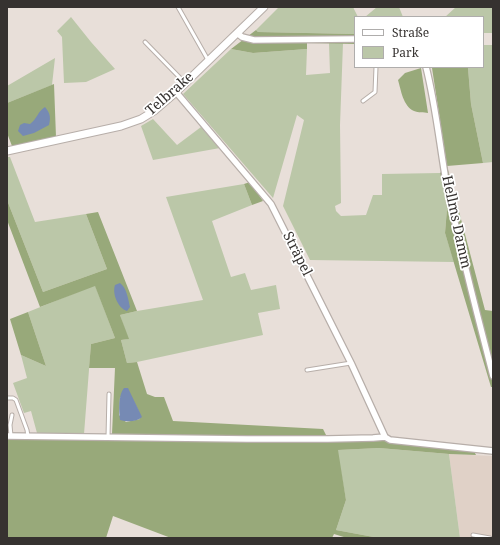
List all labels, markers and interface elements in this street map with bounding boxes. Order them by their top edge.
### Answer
legend [354,16,484,68]
text: Straße [392,24,429,41]
text: Park [392,44,419,61]
street label: Telbrake [143,69,197,119]
street label: Hellms Damm [438,174,474,270]
street label: Sträpel [279,229,315,279]

